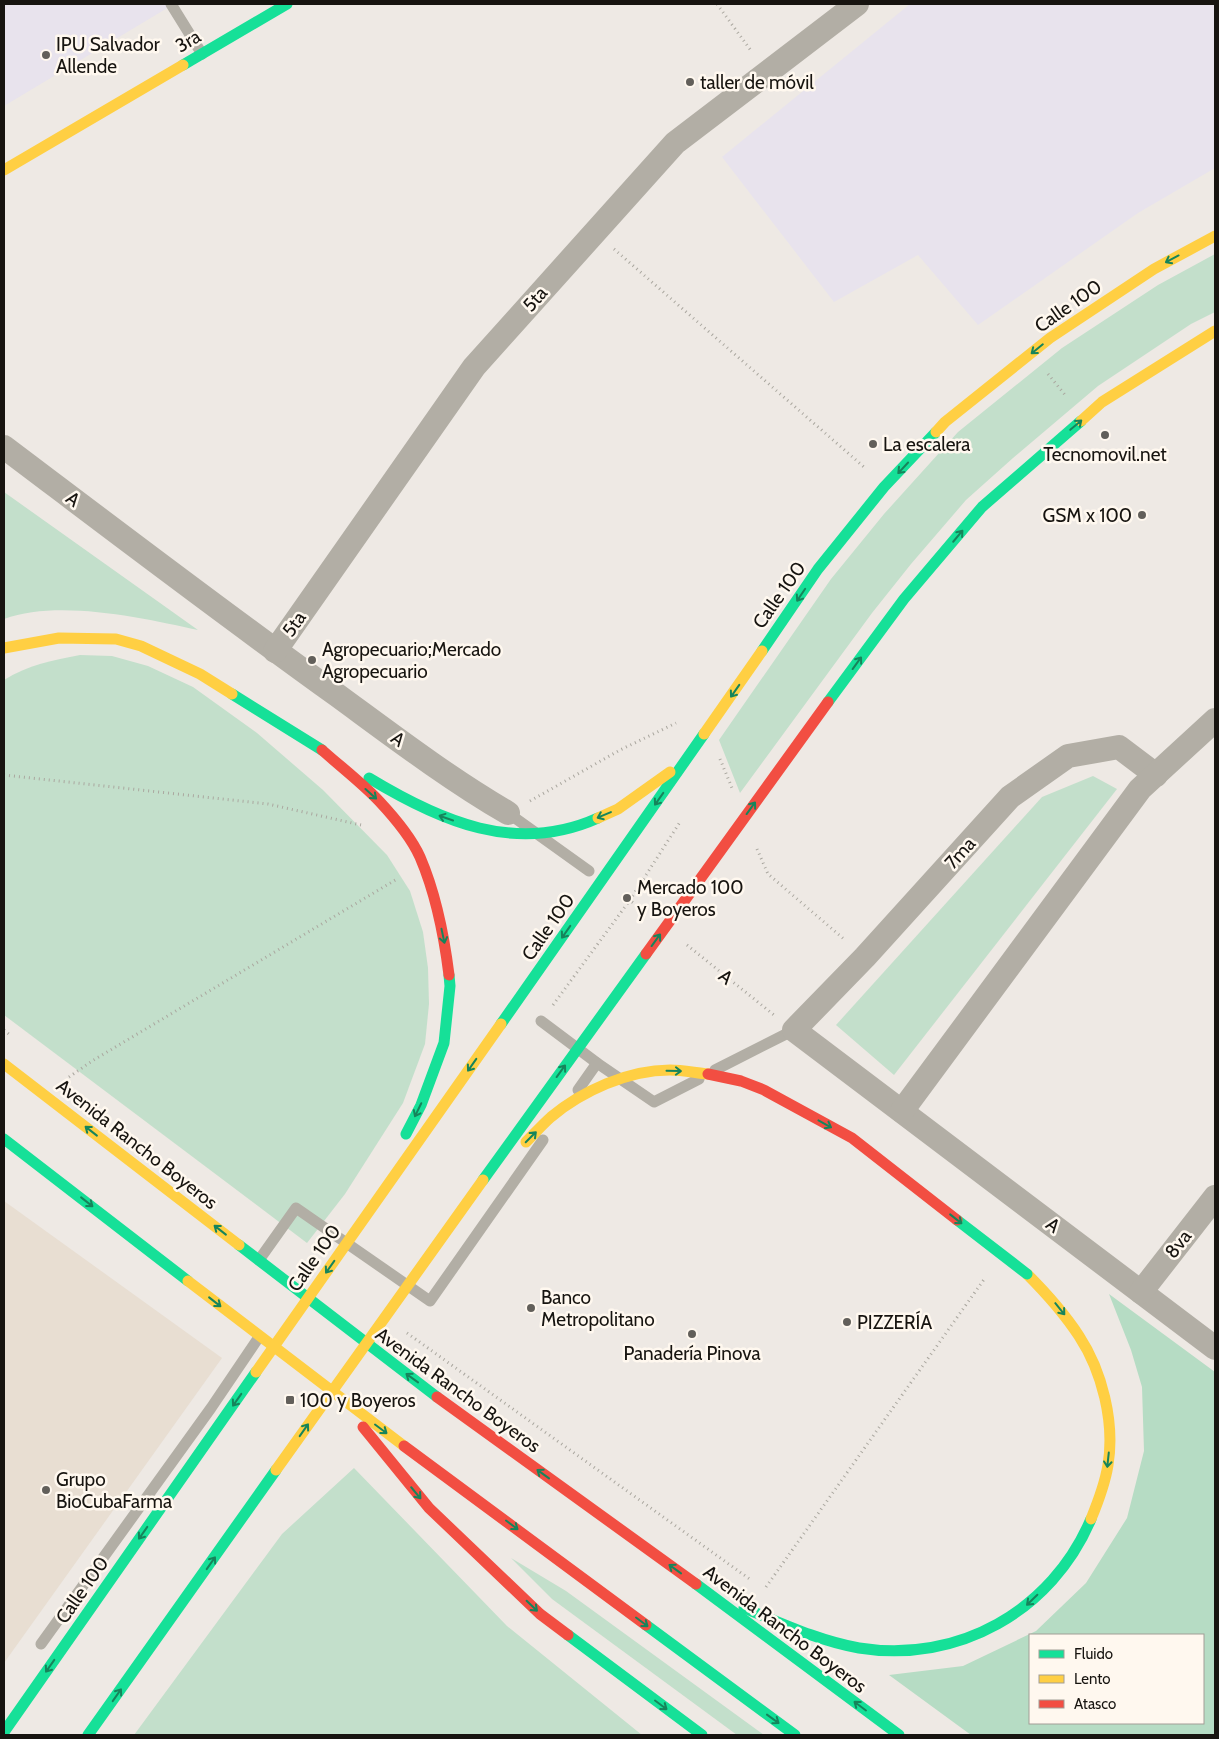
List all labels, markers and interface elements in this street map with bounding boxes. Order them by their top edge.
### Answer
street label: 3ra [171,25,205,57]
place label: IPU Salvador Allende [56,33,160,78]
marker: IPU Salvador Allende [40,49,52,61]
place label: taller de móvil [700,71,814,94]
marker: taller de móvil [684,76,696,88]
one-way arrow [1165,254,1180,264]
street label: Calle 100 [1030,275,1106,337]
street label: 5ta [518,282,552,316]
one-way arrow [1031,343,1044,354]
one-way arrow [1069,419,1082,430]
marker: Tecnomovil.net [1099,429,1111,441]
place label: La escalera [883,433,970,456]
marker: La escalera [867,438,879,450]
place label: Tecnomovil.net [1043,443,1167,466]
one-way arrow [897,462,909,474]
street label: A [61,486,85,512]
place label: GSM x 100 [1042,504,1132,527]
marker: GSM x 100 [1136,509,1148,521]
one-way arrow [952,529,963,542]
street label: Calle 100 [748,557,810,633]
one-way arrow [796,587,806,601]
street label: 5ta [277,607,311,641]
place label: Agropecuario;Mercado Agropecuario [322,638,501,683]
marker: Agropecuario;Mercado Agropecuario [306,654,318,666]
one-way arrow [852,656,862,670]
one-way arrow [730,684,740,698]
street label: A [387,726,410,752]
one-way arrow [364,788,377,799]
one-way arrow [654,792,664,806]
one-way arrow [746,802,757,815]
one-way arrow [597,811,612,821]
one-way arrow [439,812,455,822]
street label: 7ma [940,832,980,874]
place label: Mercado 100 y Boyeros [637,876,743,921]
street label: Calle 100 [517,889,579,965]
marker: Mercado 100 y Boyeros [621,892,633,904]
one-way arrow [561,925,571,939]
one-way arrow [438,927,448,943]
one-way arrow [651,933,661,947]
street label: A [714,964,738,990]
one-way arrow [467,1057,477,1071]
one-way arrow [556,1065,566,1079]
one-way arrow [666,1066,682,1076]
street label: Avenida Rancho Boyeros [52,1074,222,1214]
one-way arrow [413,1102,422,1117]
one-way arrow [818,1119,832,1129]
one-way arrow [84,1126,98,1136]
one-way arrow [525,1130,537,1143]
one-way arrow [80,1197,94,1207]
street label: A [1041,1212,1065,1238]
one-way arrow [949,1214,962,1225]
street label: Calle 100 [283,1220,345,1296]
one-way arrow [214,1225,227,1236]
street label: 8va [1160,1225,1196,1263]
one-way arrow [325,1260,335,1274]
place label: Banco Metropolitano [541,1286,655,1331]
one-way arrow [208,1297,221,1308]
marker: Banco Metropolitano [525,1302,537,1314]
one-way arrow [1055,1302,1065,1316]
place label: PIZZERÍA [857,1310,932,1334]
marker: PIZZERÍA [841,1316,853,1328]
street label: Avenida Rancho Boyeros [371,1322,545,1458]
marker: Panadería Pinova [686,1328,698,1340]
place label: Panadería Pinova [623,1342,761,1365]
one-way arrow [406,1373,419,1384]
place label: 100 y Boyeros [300,1389,416,1412]
one-way arrow [232,1393,242,1407]
marker: 100 y Boyeros [284,1394,296,1406]
one-way arrow [374,1423,387,1434]
one-way arrow [299,1424,310,1437]
one-way arrow [1103,1452,1113,1468]
place label: Grupo BioCubaFarma [56,1468,172,1513]
one-way arrow [537,1468,550,1479]
marker: Grupo BioCubaFarma [40,1484,52,1496]
one-way arrow [410,1486,421,1499]
one-way arrow [505,1520,518,1531]
one-way arrow [138,1526,148,1540]
street label: Calle 100 [51,1552,113,1628]
one-way arrow [205,1557,216,1570]
street label: Avenida Rancho Boyeros [699,1560,871,1698]
one-way arrow [668,1564,682,1574]
one-way arrow [1026,1594,1039,1606]
one-way arrow [525,1600,538,1612]
one-way arrow [635,1617,648,1628]
legend [1029,1634,1204,1724]
text: Fluido [1074,1645,1113,1663]
one-way arrow [45,1659,55,1673]
text: Lento [1074,1670,1111,1688]
one-way arrow [112,1689,122,1703]
text: Atasco [1074,1695,1116,1713]
one-way arrow [654,1699,667,1710]
one-way arrow [853,1701,867,1711]
one-way arrow [766,1714,780,1724]

